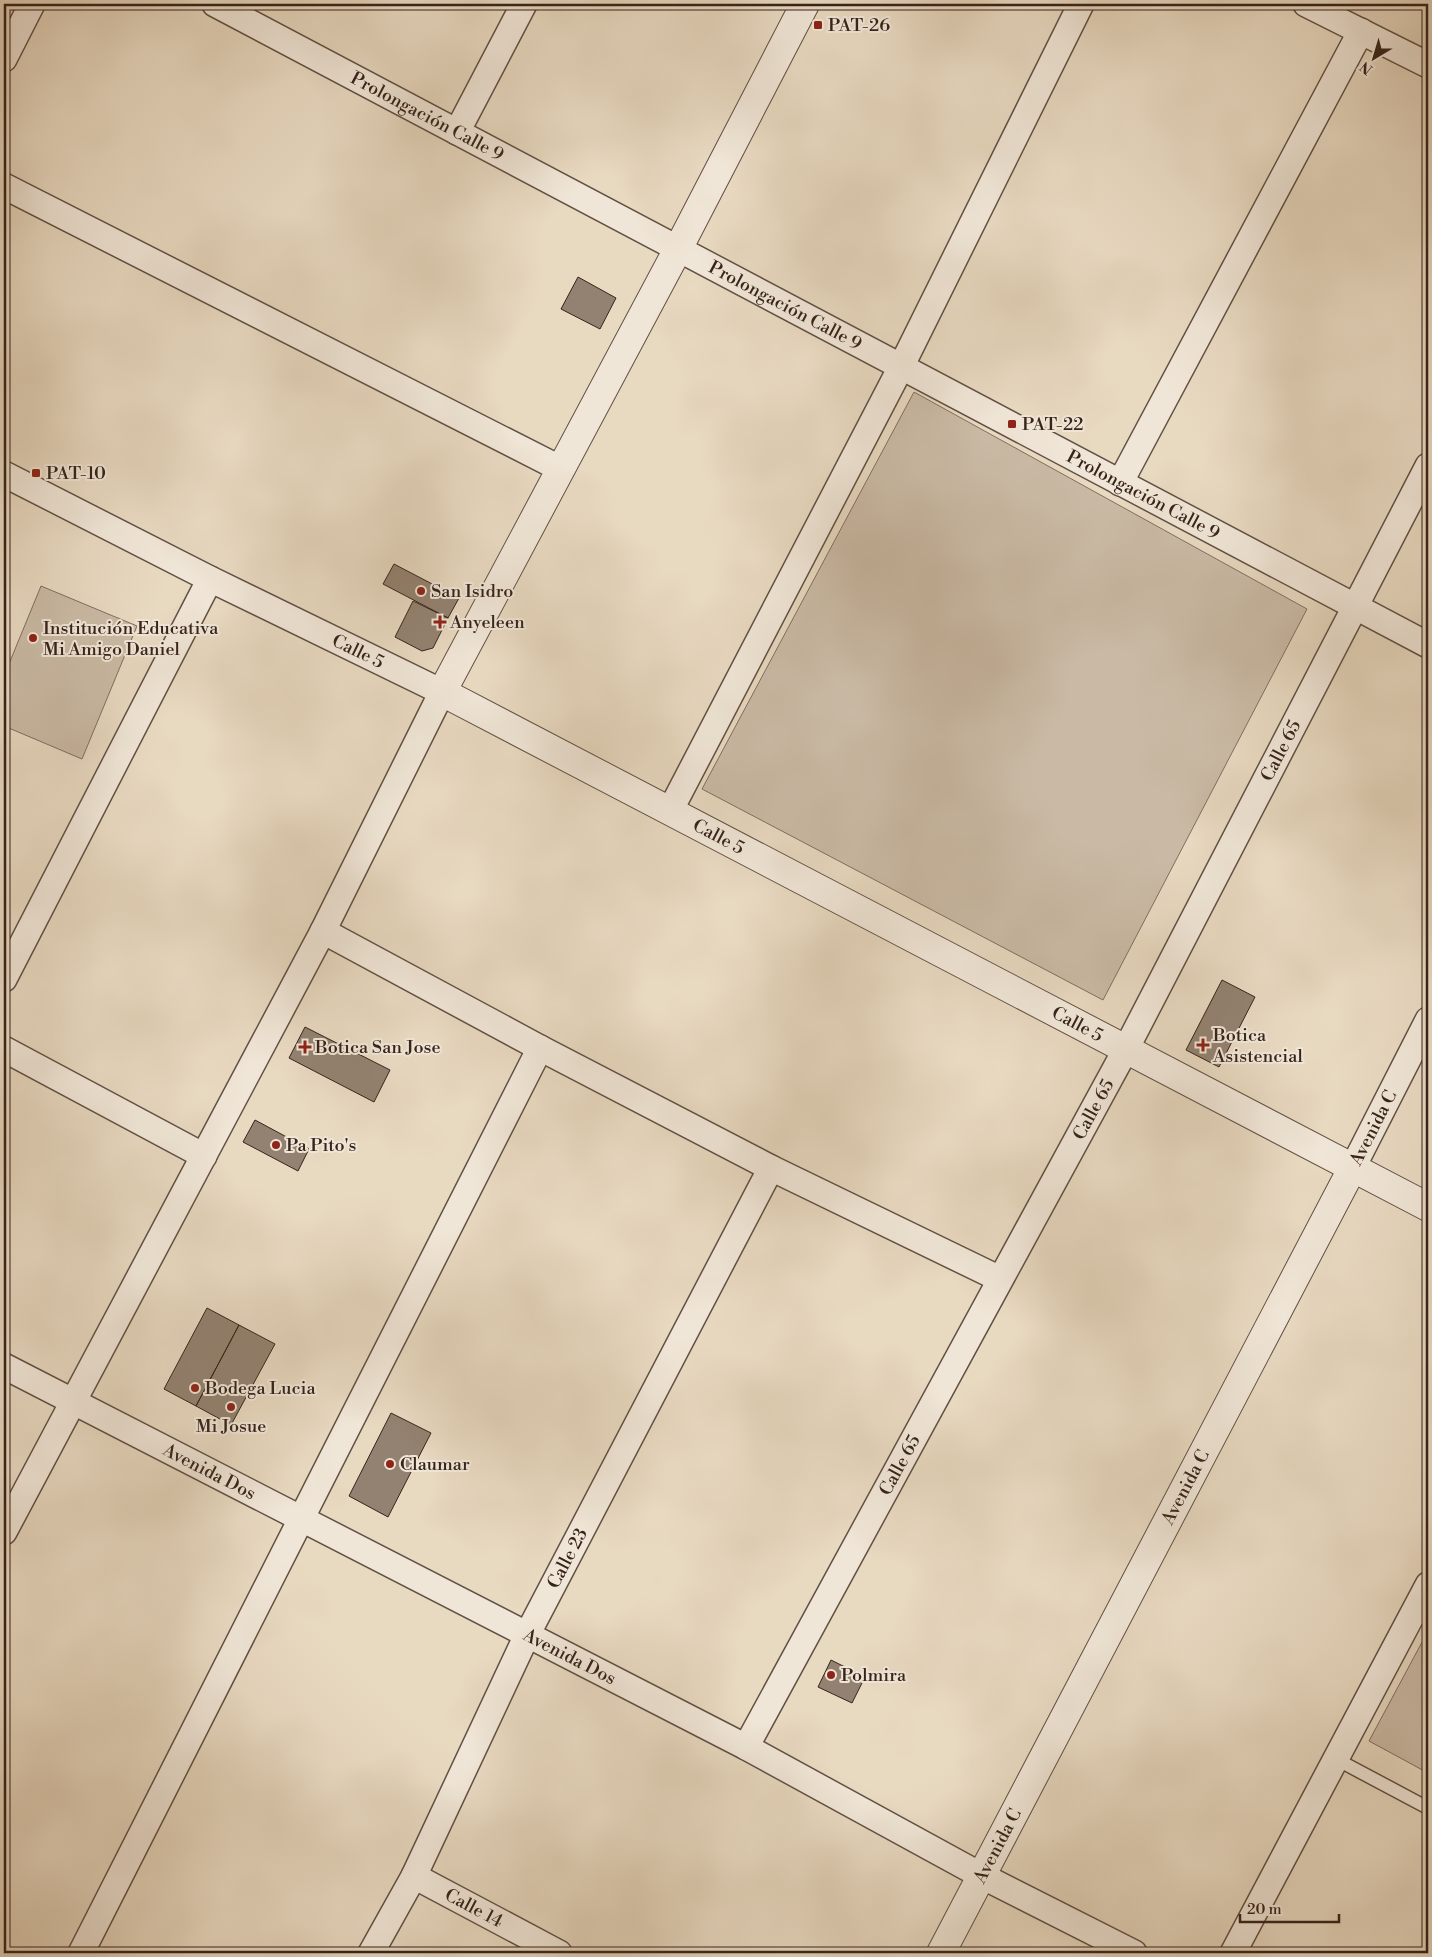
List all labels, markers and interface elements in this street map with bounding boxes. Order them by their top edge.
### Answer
place label: PAT-26 [828,14,890,37]
marker: PAT-26 [812,19,824,31]
north arrow [1350,32,1400,82]
text: N [1357,57,1377,78]
street label: Prolongación Calle 9 [347,66,508,166]
street label: Prolongación Calle 9 [705,255,866,355]
place label: PAT-22 [1022,413,1083,436]
marker: PAT-22 [1006,418,1018,430]
street label: Prolongación Calle 9 [1063,445,1224,545]
place label: PAT-10 [46,462,106,485]
marker: PAT-10 [30,467,42,479]
place label: San Isidro [431,580,513,603]
marker: San Isidro [415,585,427,597]
place label: Anyeleen [449,611,525,634]
marker: Anyeleen [434,616,446,628]
place label: Institución Educativa Mi Amigo Daniel [43,617,219,661]
street label: Calle 5 [328,629,388,674]
marker: Institución Educativa Mi Amigo Daniel [27,632,39,644]
street label: Calle 65 [1255,716,1306,785]
street label: Calle 5 [689,814,748,859]
street label: Calle 5 [1048,1001,1107,1047]
place label: Botica Asistencial [1212,1024,1303,1068]
place label: Botica San Jose [314,1036,441,1059]
marker: Botica Asistencial [1197,1039,1209,1051]
marker: Botica San Jose [299,1041,311,1053]
street label: Calle 65 [1067,1075,1119,1144]
street label: Avenida C [1344,1086,1402,1170]
place label: Pa Pito's [286,1134,357,1157]
marker: Pa Pito's [270,1139,282,1151]
place label: Bodega Lucia [204,1377,316,1400]
marker: Bodega Lucia [189,1382,201,1394]
marker: Mi Josue [225,1401,237,1413]
place label: Mi Josue [196,1415,266,1438]
street label: Calle 65 [874,1431,925,1499]
street label: Avenida Dos [158,1438,260,1505]
street label: Avenida C [1156,1446,1214,1529]
place label: Claumar [400,1453,470,1476]
marker: Claumar [384,1458,396,1470]
street label: Calle 23 [542,1524,592,1592]
street label: Avenida Dos [519,1623,620,1690]
place label: Polmira [841,1664,907,1687]
marker: Polmira [825,1669,837,1681]
street label: Avenida C [968,1804,1026,1888]
street label: Calle 14 [441,1883,507,1933]
scale bar [1240,1892,1338,1924]
text: 20 m [1247,1900,1282,1919]

